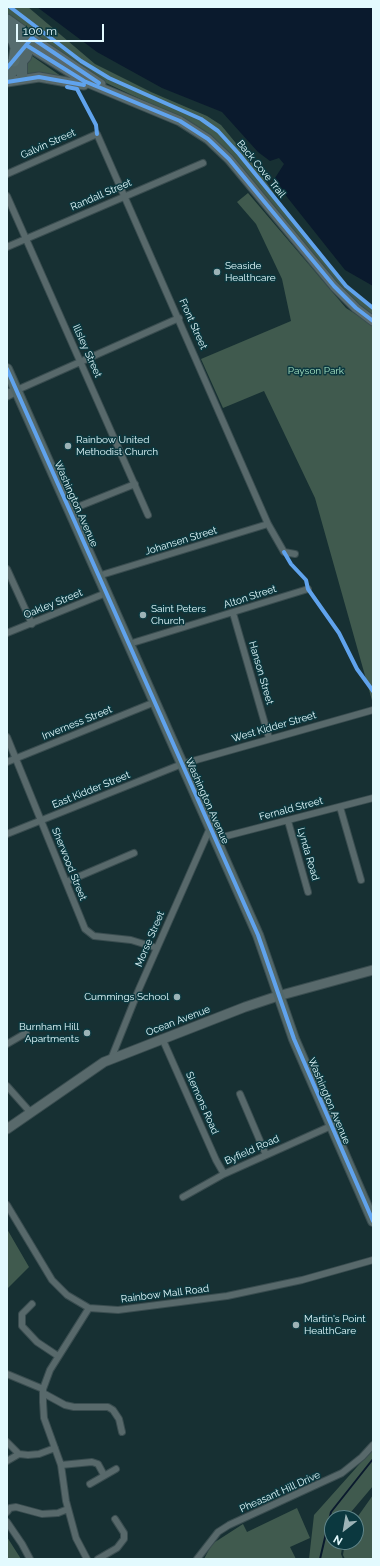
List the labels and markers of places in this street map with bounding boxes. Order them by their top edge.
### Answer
place label: Seaside Healthcare [225,260,276,284]
marker: Seaside Healthcare [212,267,222,277]
place label: Rainbow United Methodist Church [76,434,158,458]
marker: Rainbow United Methodist Church [63,441,73,451]
place label: Saint Peters Church [151,603,206,626]
marker: Saint Peters Church [138,610,148,620]
place label: Cummings School [84,991,169,1003]
marker: Cummings School [172,992,182,1002]
place label: Burnham Hill Apartments [19,1021,79,1044]
marker: Burnham Hill Apartments [82,1028,92,1038]
place label: Martin's Point HealthCare [304,1313,366,1336]
marker: Martin's Point HealthCare [291,1320,301,1330]

